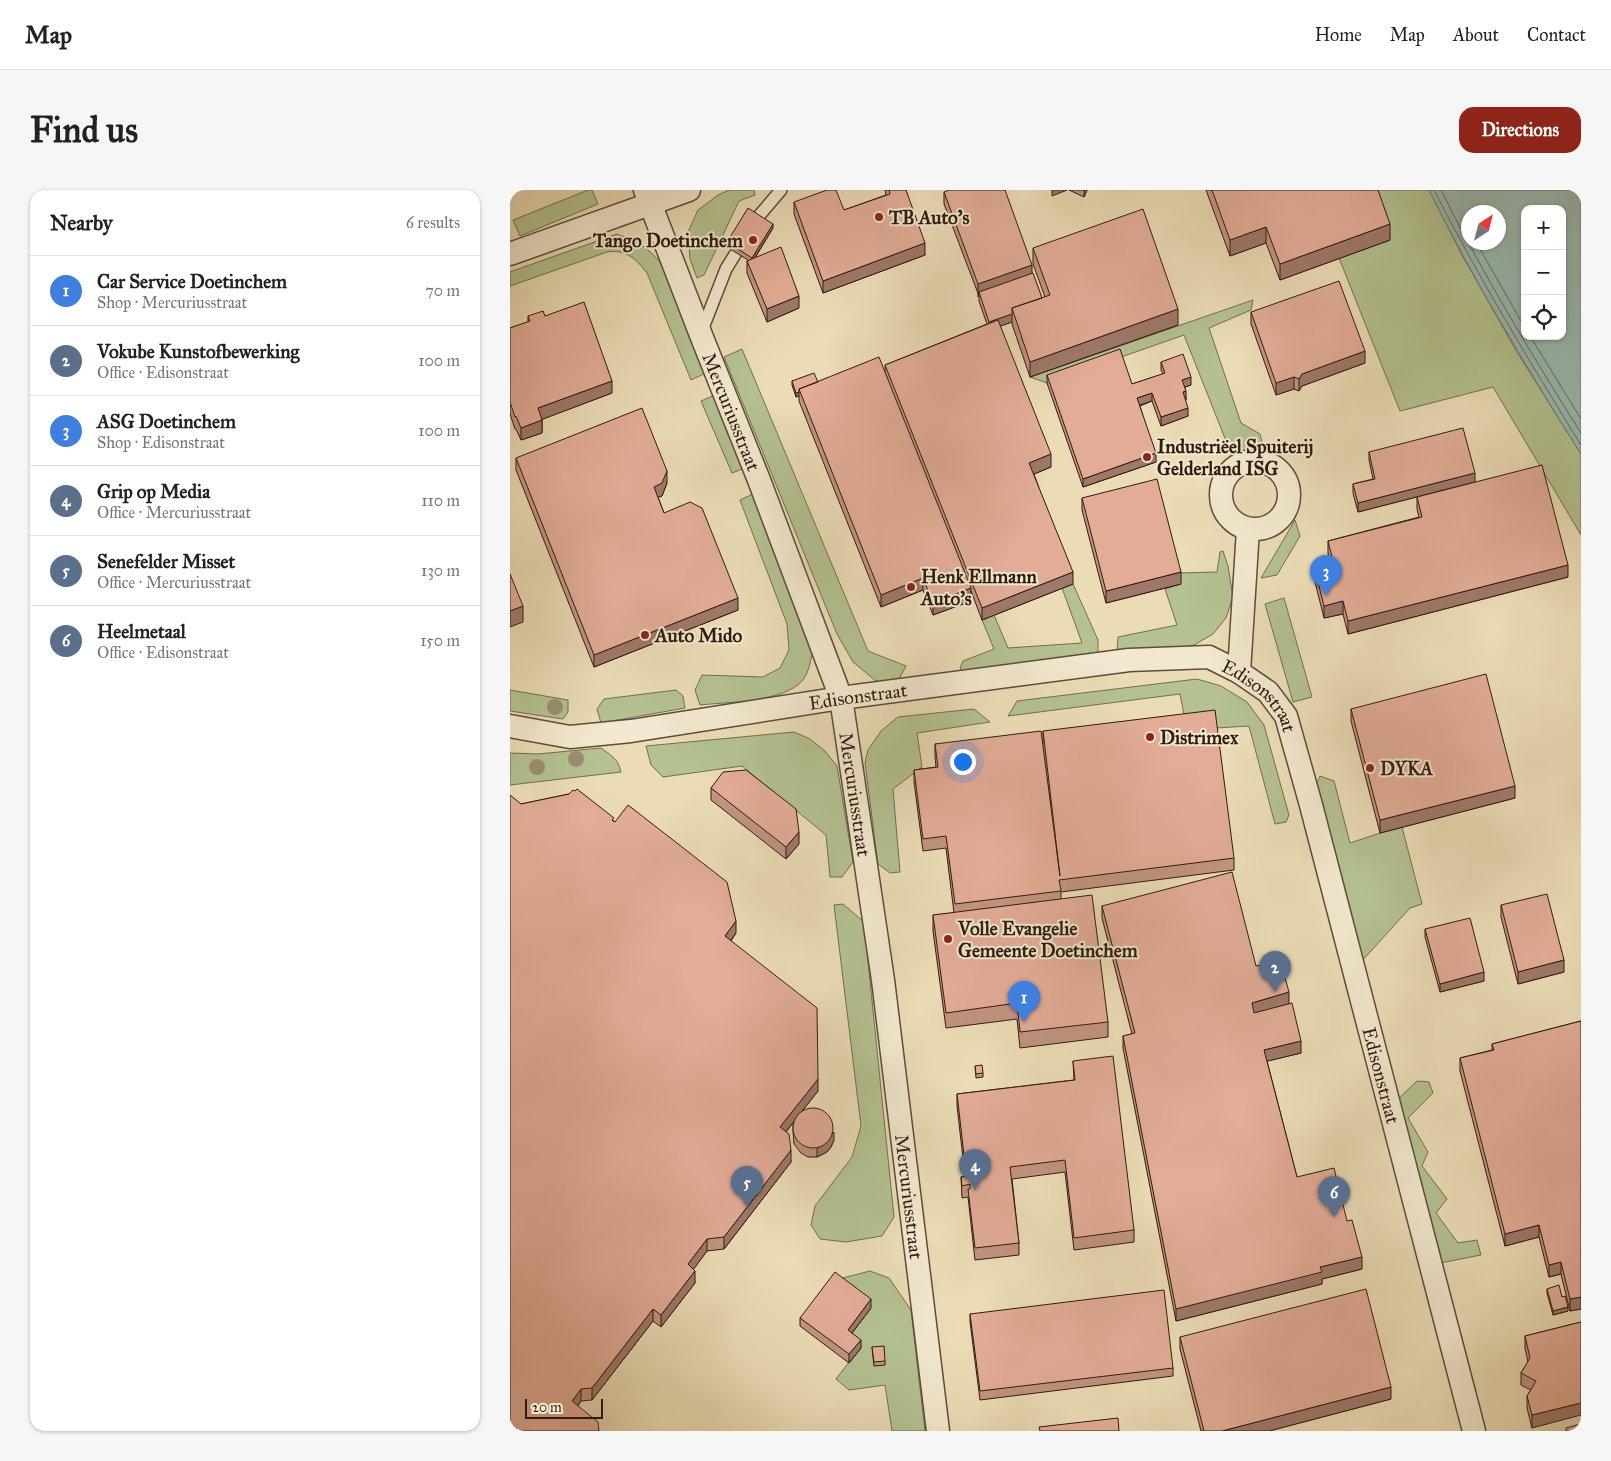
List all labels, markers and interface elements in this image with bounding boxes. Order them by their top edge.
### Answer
text: Map [25,20,72,50]
text: Home [1315,24,1362,46]
text: Map [1390,24,1425,46]
text: About [1453,24,1499,46]
text: Contact [1527,24,1586,46]
button: Directions [1459,107,1581,153]
text: Find us [30,109,138,152]
north arrow [1461,205,1506,250]
map controls [1521,205,1566,340]
button: + [1521,205,1566,250]
place label: TB Auto's [888,206,969,229]
text: Nearby [50,210,113,236]
marker: TB Auto's [873,211,885,223]
text: 6 results [406,213,460,232]
place label: Tango Doetinchem [592,229,743,253]
marker: Tango Doetinchem [747,234,759,246]
button: − [1521,250,1566,295]
text: Car Service Doetinchem [97,270,287,293]
text: 1 [63,281,69,300]
text: 70 m [425,281,460,300]
text: Shop · Mercuriusstraat [97,293,247,312]
button: locate [1521,295,1566,340]
text: Vokube Kunstofbewerking [97,340,299,363]
street label: Mercuriusstraat [697,349,765,475]
text: 2 [62,351,70,370]
text: 100 m [418,351,460,370]
text: Office · Edisonstraat [97,363,229,382]
text: ASG Doetinchem [97,410,236,433]
text: 3 [63,421,69,440]
text: 100 m [418,421,460,440]
text: Shop · Edisonstraat [97,433,225,452]
place label: Industriëel Spuiterij Gelderland ISG [1157,435,1313,480]
marker: Industriëel Spuiterij Gelderland ISG [1141,451,1153,463]
text: Grip op Media [97,480,210,503]
text: 4 [62,491,70,510]
text: 110 m [421,491,460,510]
text: Office · Mercuriusstraat [97,503,251,522]
text: Senefelder Misset [97,550,235,573]
pin: 3 [1310,555,1342,596]
text: 5 [62,561,70,580]
text: 130 m [421,561,460,580]
place label: Henk Ellmann Auto's [919,565,1038,610]
text: Office · Mercuriusstraat [97,573,251,592]
marker: Henk Ellmann Auto's [905,581,917,593]
text: Heelmetaal [97,620,186,643]
place label: Auto Mido [653,624,743,647]
marker: Auto Mido [639,629,651,641]
text: 6 [62,631,70,650]
text: 150 m [420,631,460,650]
text: Office · Edisonstraat [97,643,229,662]
street label: Edisonstraat [1218,654,1301,735]
street label: Edisonstraat [807,678,909,715]
place label: Distrimex [1160,726,1239,749]
street label: Mercuriusstraat [834,731,876,858]
marker: Distrimex [1144,731,1156,743]
your location [950,749,976,775]
place label: DYKA [1380,757,1433,780]
marker: DYKA [1364,762,1376,774]
place label: Volle Evangelie Gemeente Doetinchem [957,917,1138,962]
marker: Volle Evangelie Gemeente Doetinchem [942,933,954,945]
pin: 2 [1259,951,1291,992]
pin: 1 [1008,981,1040,1022]
street label: Edisonstraat [1357,1025,1405,1127]
street label: Mercuriusstraat [890,1133,928,1261]
pin: 4 [959,1149,991,1190]
pin: 5 [731,1166,763,1207]
pin: 6 [1318,1176,1350,1217]
scale bar [525,1396,602,1419]
text: 20 m [532,1399,562,1416]

